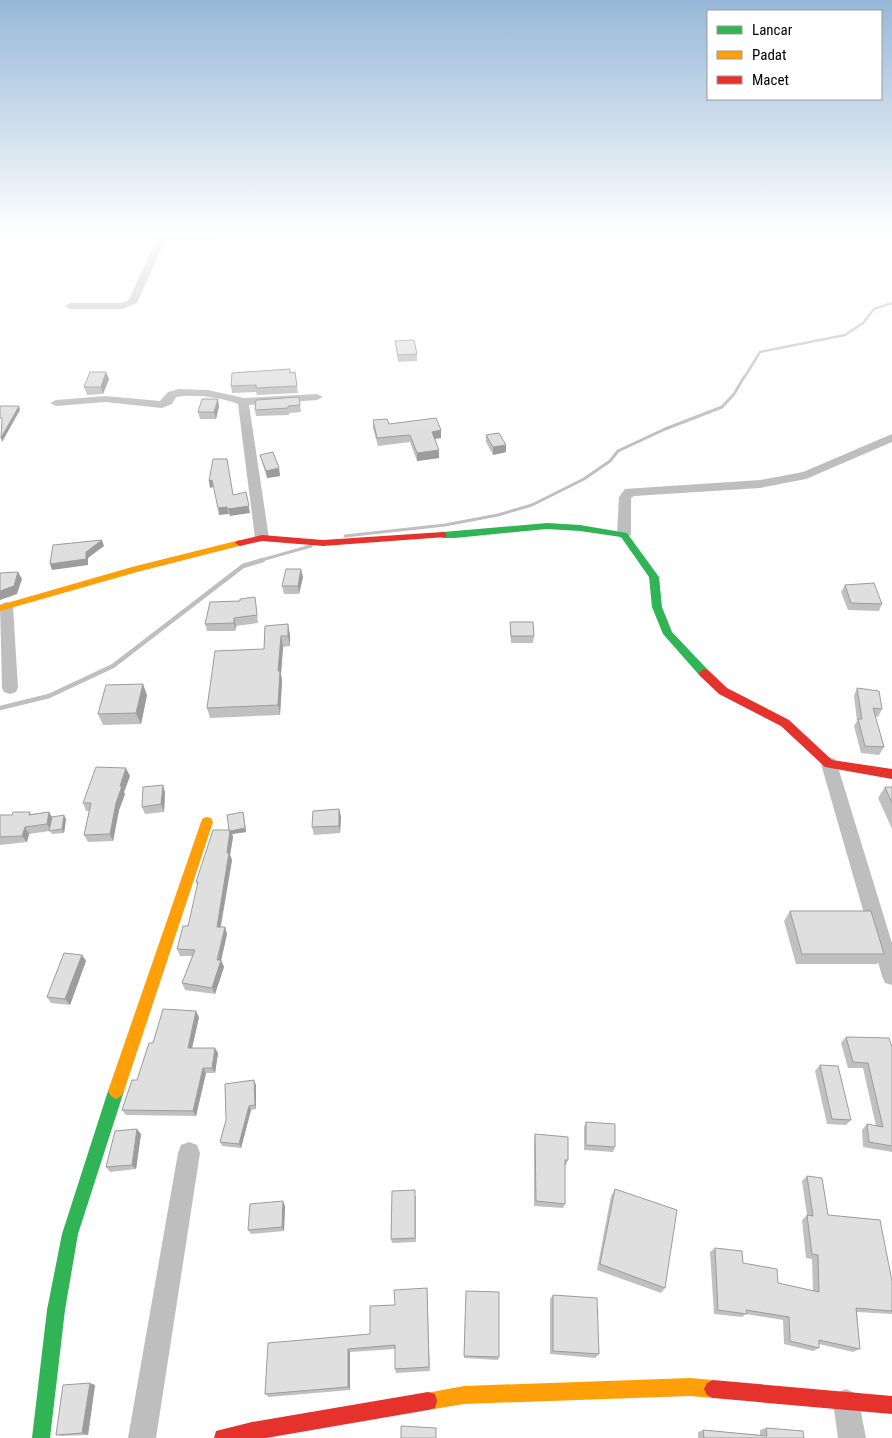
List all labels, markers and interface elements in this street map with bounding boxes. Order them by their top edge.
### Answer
legend [707,10,882,100]
text: Lancar [752,21,793,39]
text: Padat [752,46,786,64]
text: Macet [752,71,789,89]

